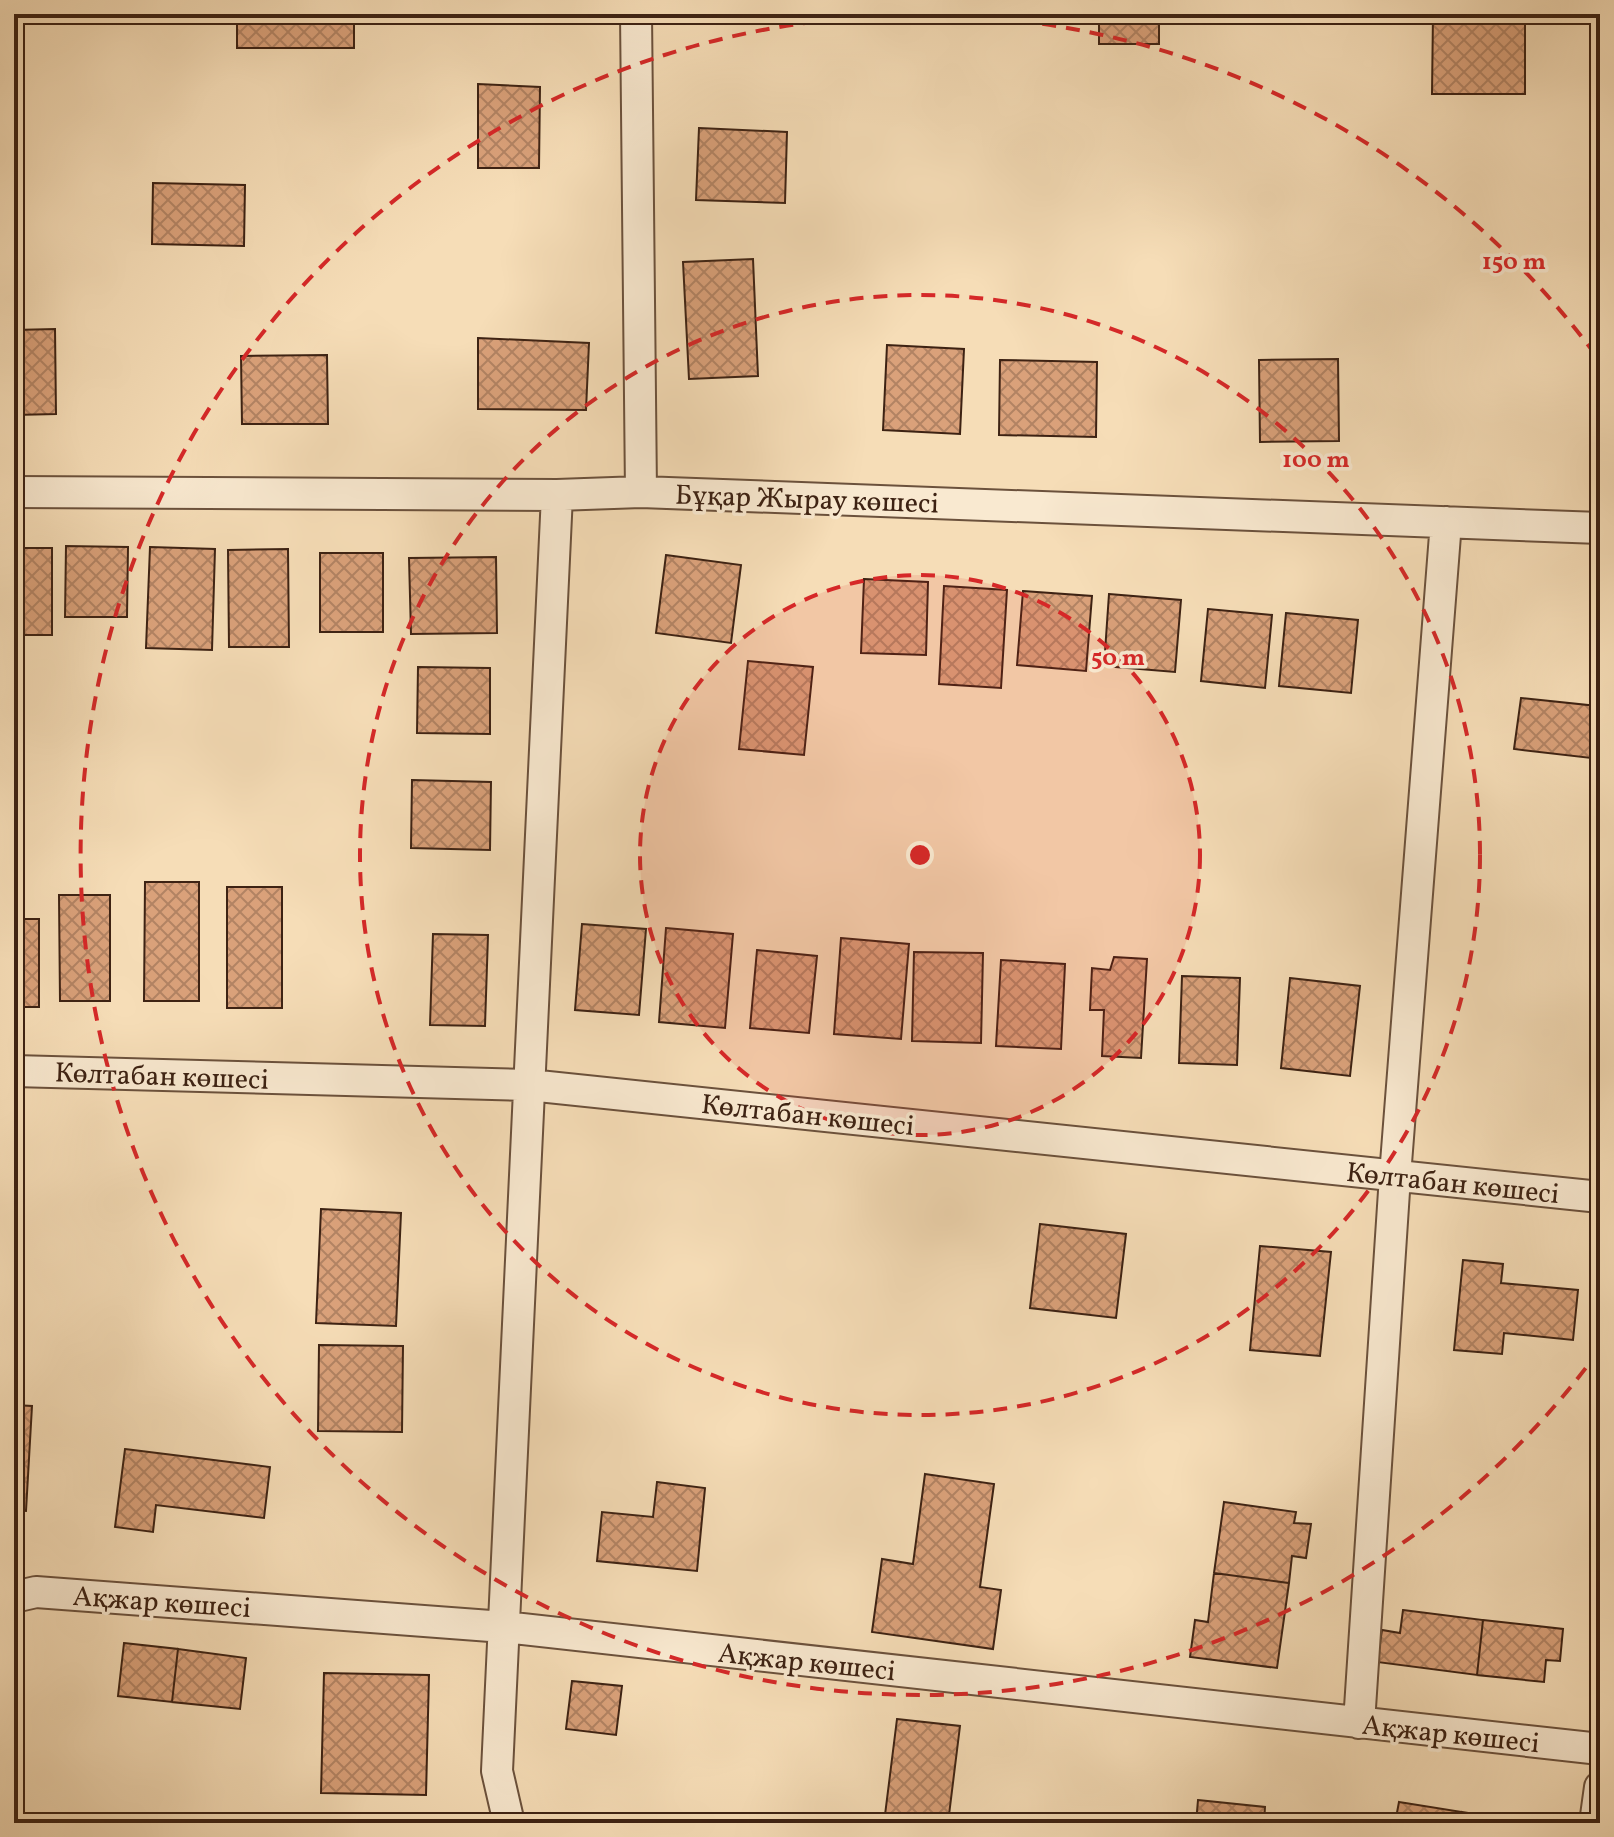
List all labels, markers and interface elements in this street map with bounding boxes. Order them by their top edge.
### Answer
text: 150 m [1482,246,1546,280]
text: 100 m [1282,444,1350,478]
street label: Бұқар Жырау көшесі [674,476,940,525]
text: 50 m [1091,642,1145,676]
centre of rings [906,841,934,869]
street label: Көлтабан көшесі [54,1054,270,1101]
street label: Көлтабан көшесі [699,1086,916,1147]
street label: Көлтабан көшесі [1344,1154,1561,1215]
street label: Ақжар көшесі [71,1578,252,1629]
street label: Ақжар көшесі [716,1635,898,1692]
street label: Ақжар көшесі [1360,1707,1542,1764]

